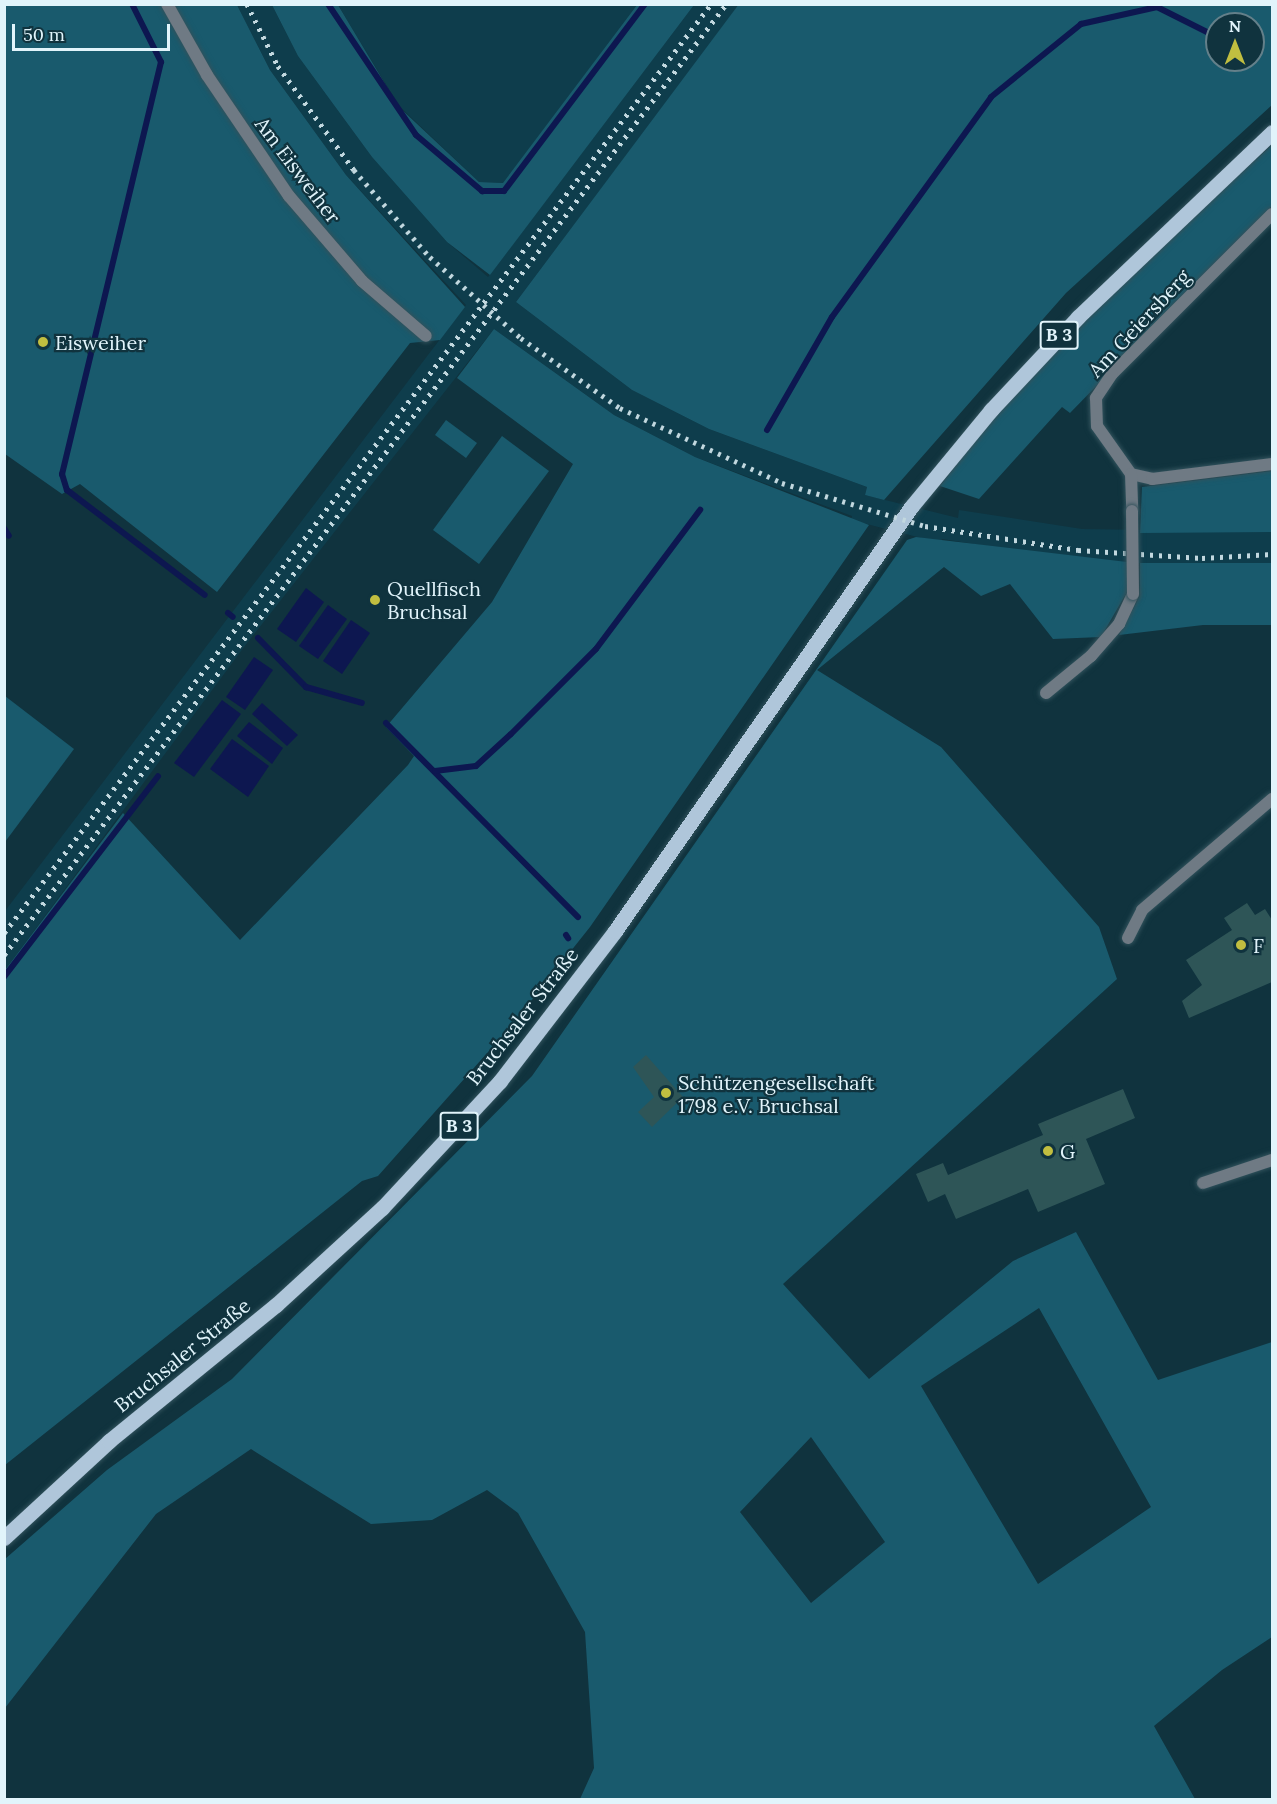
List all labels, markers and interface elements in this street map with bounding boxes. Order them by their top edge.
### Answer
scale bar [15,12,172,50]
north arrow [1205,12,1265,72]
text: N [1229,16,1241,36]
text: 50 m [23,23,65,46]
street label: Am Eisweiher [250,112,346,228]
street label: Am Geiersberg [1083,264,1195,382]
road number: B 3 [1040,320,1078,350]
place label: Eisweiher [55,330,146,354]
marker: Eisweiher [36,335,50,349]
place label: Quellfisch Bruchsal [387,576,481,623]
marker: Quellfisch Bruchsal [368,593,382,607]
place label: F [1253,933,1264,957]
marker: F [1234,938,1248,952]
street label: Bruchsaler Straße [461,943,583,1089]
place label: Schützengesellschaft 1798 e.V. Bruchsal [678,1070,874,1117]
marker: Schützengesellschaft 1798 e.V. Bruchsal [659,1086,673,1100]
road number: B 3 [440,1111,478,1141]
place label: G [1060,1139,1075,1163]
marker: G [1041,1144,1055,1158]
street label: Bruchsaler Straße [109,1293,255,1417]

